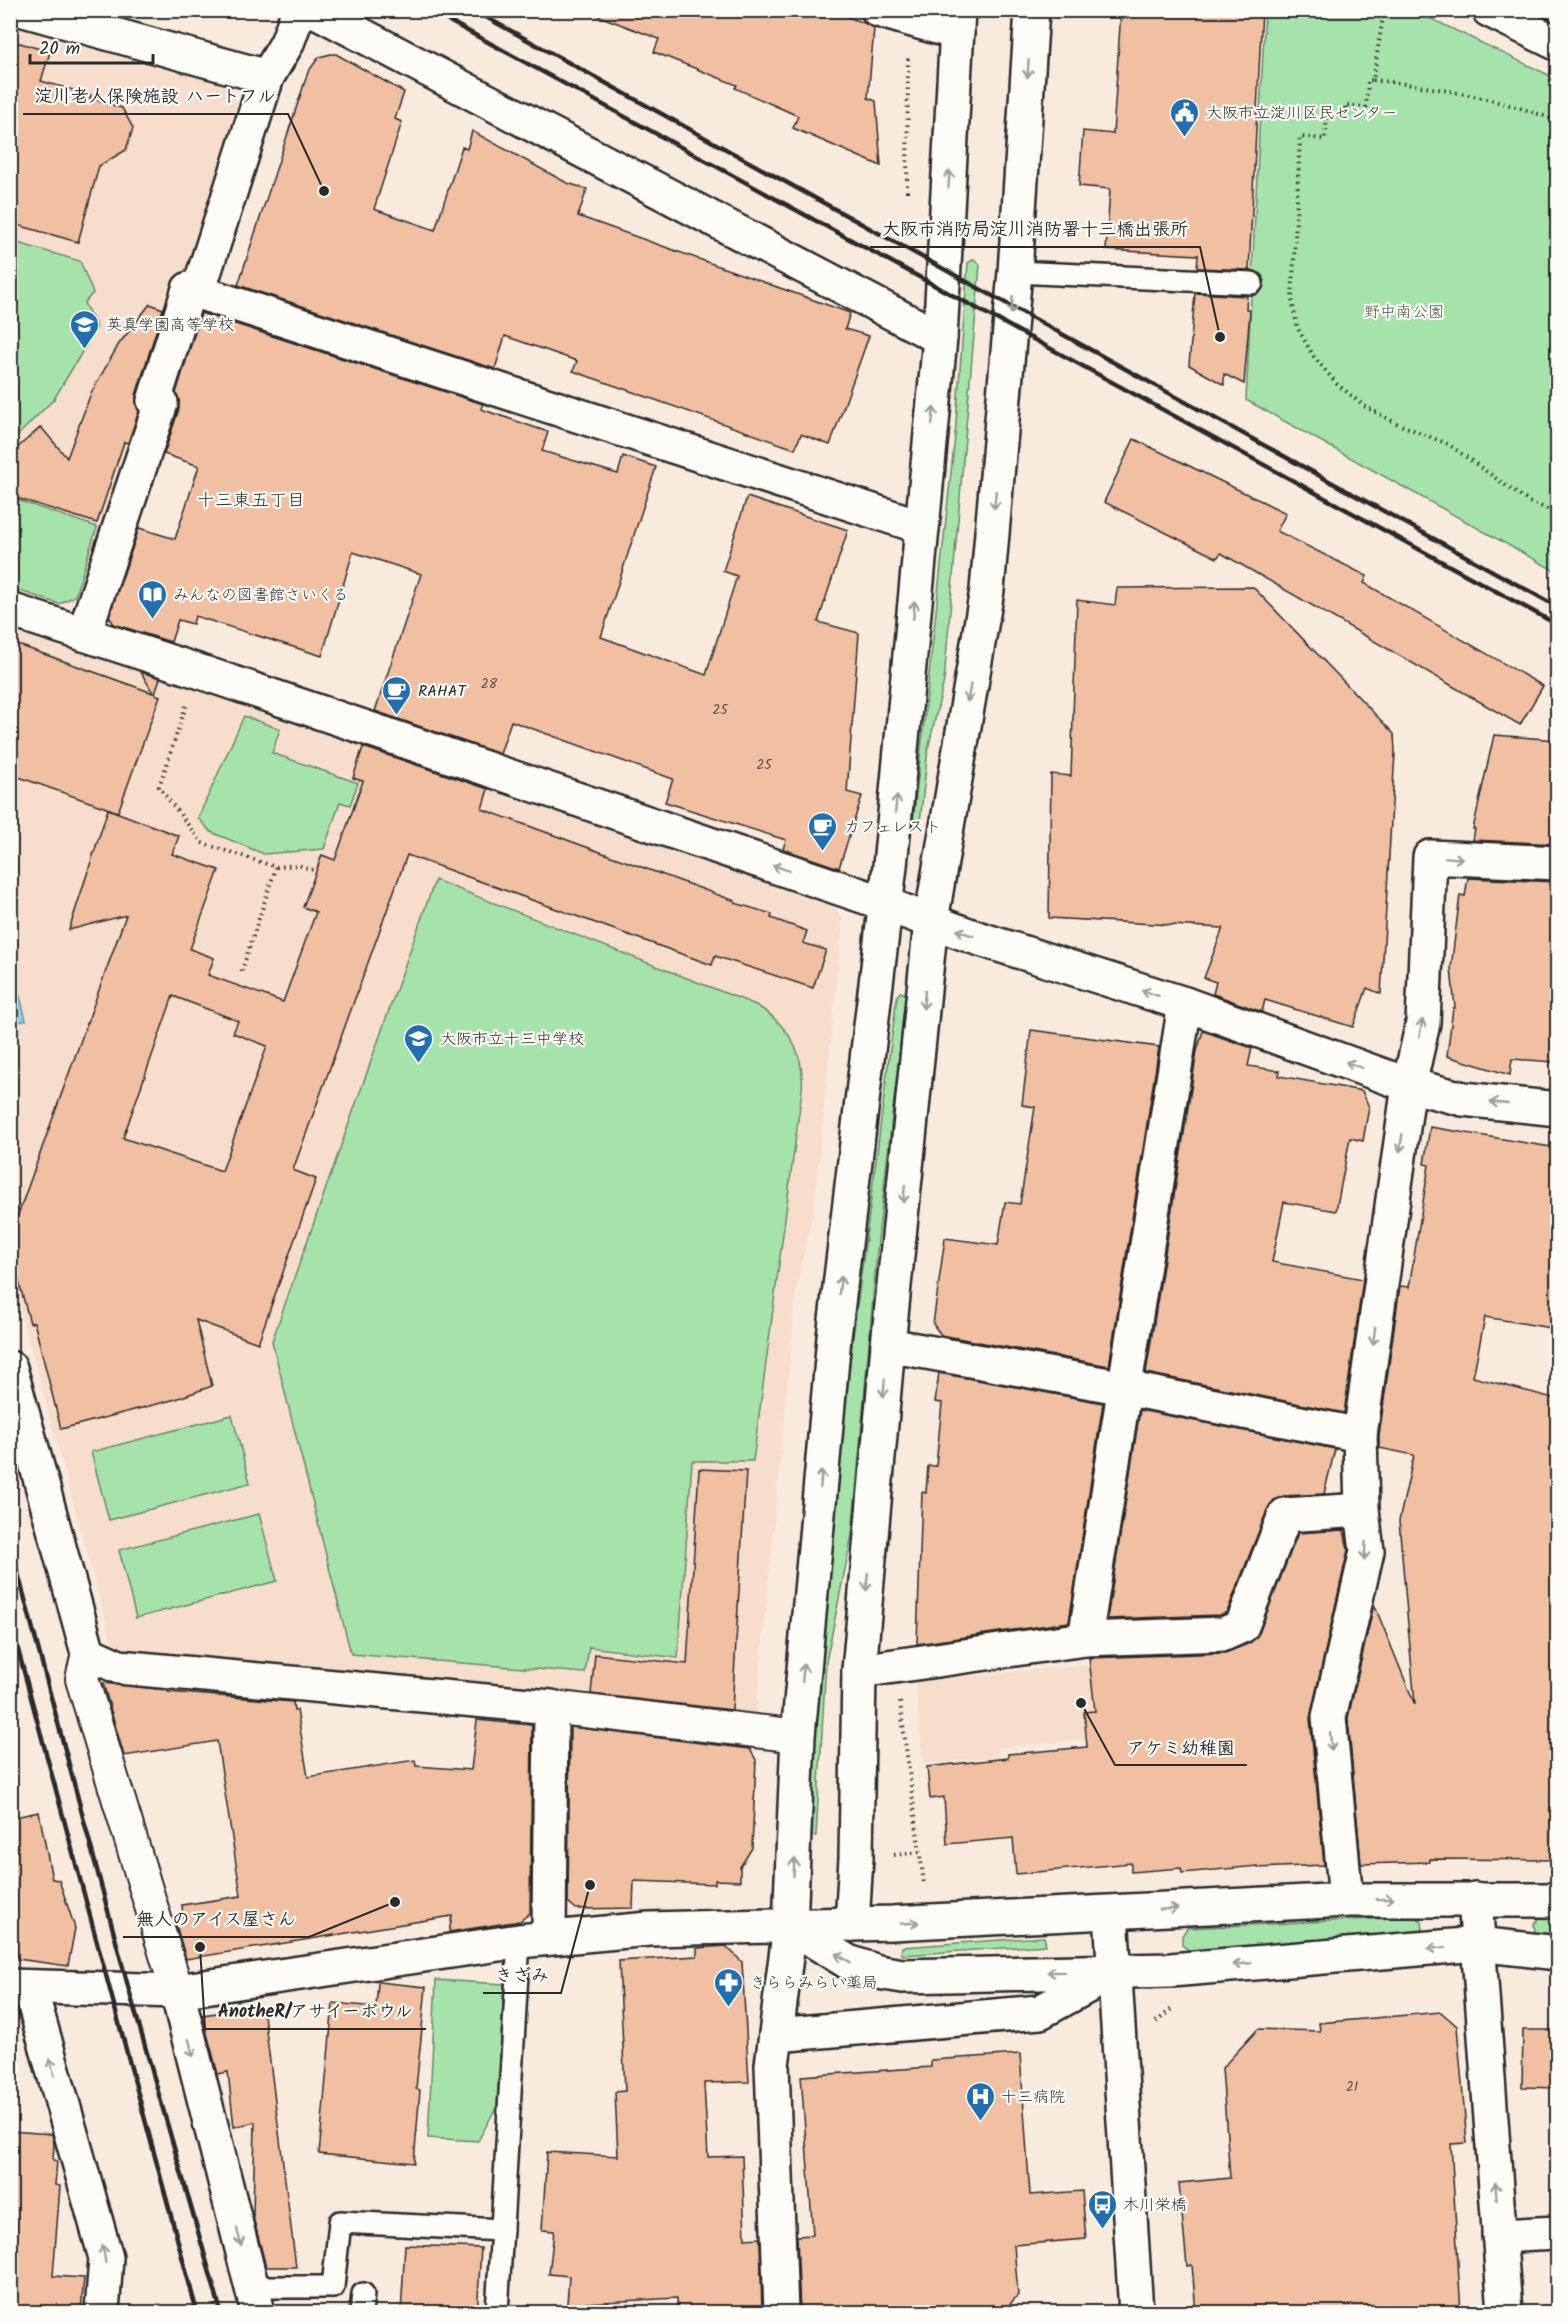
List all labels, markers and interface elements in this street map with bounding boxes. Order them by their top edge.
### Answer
scale bar [30,27,153,65]
text: 20 m [39,35,80,64]
one-way arrow [1023,58,1034,78]
callout: 淀川老人保険施設 ハートフル [23,78,288,114]
text: 淀川老人保険施設 ハートフル [35,83,275,112]
public building icon: 大阪市立淀川区民センター [1169,96,1201,138]
place label: 大阪市立淀川区民センター [1206,101,1397,126]
one-way arrow [944,170,955,190]
callout: 大阪市消防局淀川消防署十三橋出張所 [870,211,1200,247]
text: 大阪市消防局淀川消防署十三橋出張所 [882,216,1188,245]
one-way arrow [1006,295,1017,315]
park label: 野中南公園 [1364,300,1444,325]
school or university icon: 英真学園高等学校 [69,308,101,350]
place label: 英真学園高等学校 [106,313,234,338]
one-way arrow [928,406,939,426]
district label: 十三東五丁目 [197,487,305,516]
one-way arrow [989,489,1000,509]
library icon: みんなの図書館さいくる [136,578,168,620]
place label: みんなの図書館さいくる [173,583,349,608]
one-way arrow [909,600,920,620]
house number: 28 [481,673,498,695]
cafe icon: RAHAT [381,674,413,716]
place label: RAHAT [418,679,468,704]
one-way arrow [964,682,975,702]
house number: 25 [712,699,729,721]
house number: 25 [756,754,773,776]
one-way arrow [891,795,902,814]
cafe icon: カフェレスト [807,810,839,852]
place label: カフェレスト [844,815,941,840]
one-way arrow [1443,853,1463,864]
one-way arrow [772,862,791,873]
one-way arrow [956,927,975,938]
one-way arrow [1141,987,1160,998]
one-way arrow [918,990,929,1010]
one-way arrow [1416,1019,1427,1038]
school or university icon: 大阪市立十三中学校 [403,1022,435,1064]
place label: 大阪市立十三中学校 [440,1027,584,1052]
one-way arrow [1345,1059,1364,1070]
one-way arrow [1490,1097,1510,1108]
one-way arrow [1395,1133,1406,1153]
one-way arrow [898,1184,909,1204]
one-way arrow [835,1275,846,1295]
one-way arrow [1368,1326,1379,1346]
one-way arrow [879,1378,890,1398]
one-way arrow [816,1469,827,1489]
one-way arrow [1359,1541,1370,1560]
one-way arrow [861,1572,872,1592]
one-way arrow [798,1663,809,1683]
callout: アケミ幼稚園 [1115,1729,1247,1765]
one-way arrow [1326,1731,1337,1751]
text: アケミ幼稚園 [1127,1735,1235,1764]
one-way arrow [788,1858,799,1878]
one-way arrow [1374,1894,1394,1905]
callout: 無人のアイス屋さん [123,1901,309,1937]
one-way arrow [1159,1904,1179,1915]
text: 無人のアイス屋さん [136,1906,296,1935]
one-way arrow [900,1917,920,1928]
one-way arrow [1427,1943,1447,1954]
one-way arrow [835,1952,852,1964]
callout: きざみ [483,1957,561,1993]
one-way arrow [1233,1959,1253,1970]
text: きざみ [495,1962,549,1991]
pharmacy icon: きららみらい薬局 [713,1966,745,2008]
one-way arrow [1047,1967,1067,1978]
place label: きららみらい薬局 [750,1971,878,1996]
callout: AnotheR/アサイーボウル [205,1993,426,2029]
text: AnotheR/アサイーボウル [218,1998,412,2027]
one-way arrow [186,2038,198,2057]
one-way arrow [46,2058,57,2077]
house number: 21 [1346,2076,1358,2098]
hospital icon: 十三病院 [964,2080,996,2122]
place label: 十三病院 [1001,2085,1065,2110]
one-way arrow [1490,2182,1501,2202]
bus stop icon: 木川栄橋 [1086,2188,1118,2230]
place label: 木川栄橋 [1123,2193,1187,2218]
one-way arrow [233,2227,245,2246]
one-way arrow [98,2245,109,2265]

